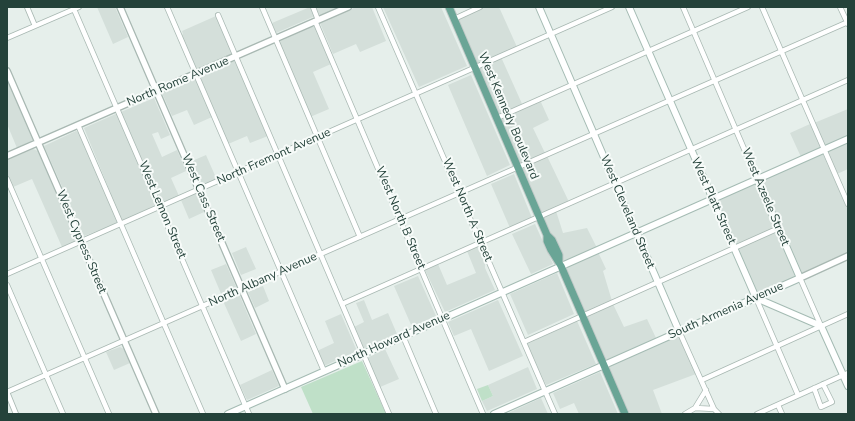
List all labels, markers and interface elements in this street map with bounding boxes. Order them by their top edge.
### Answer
street label: West Kennedy Boulevard [475,50,541,182]
street label: North Rome Avenue [125,54,231,110]
street label: North Fremont Avenue [215,125,333,189]
street label: West Azeele Street [738,146,792,248]
street label: West Cass Street [178,152,228,244]
street label: West Cleveland Street [597,153,657,271]
street label: West Platt Street [687,155,739,247]
street label: West North A Street [439,156,495,264]
street label: West Lemon Street [135,159,189,261]
street label: West North B Street [372,165,428,271]
street label: West Cypress Street [53,188,109,296]
street label: North Albany Avenue [207,250,319,310]
street label: South Armenia Avenue [666,279,786,343]
street label: North Howard Avenue [336,309,452,371]

